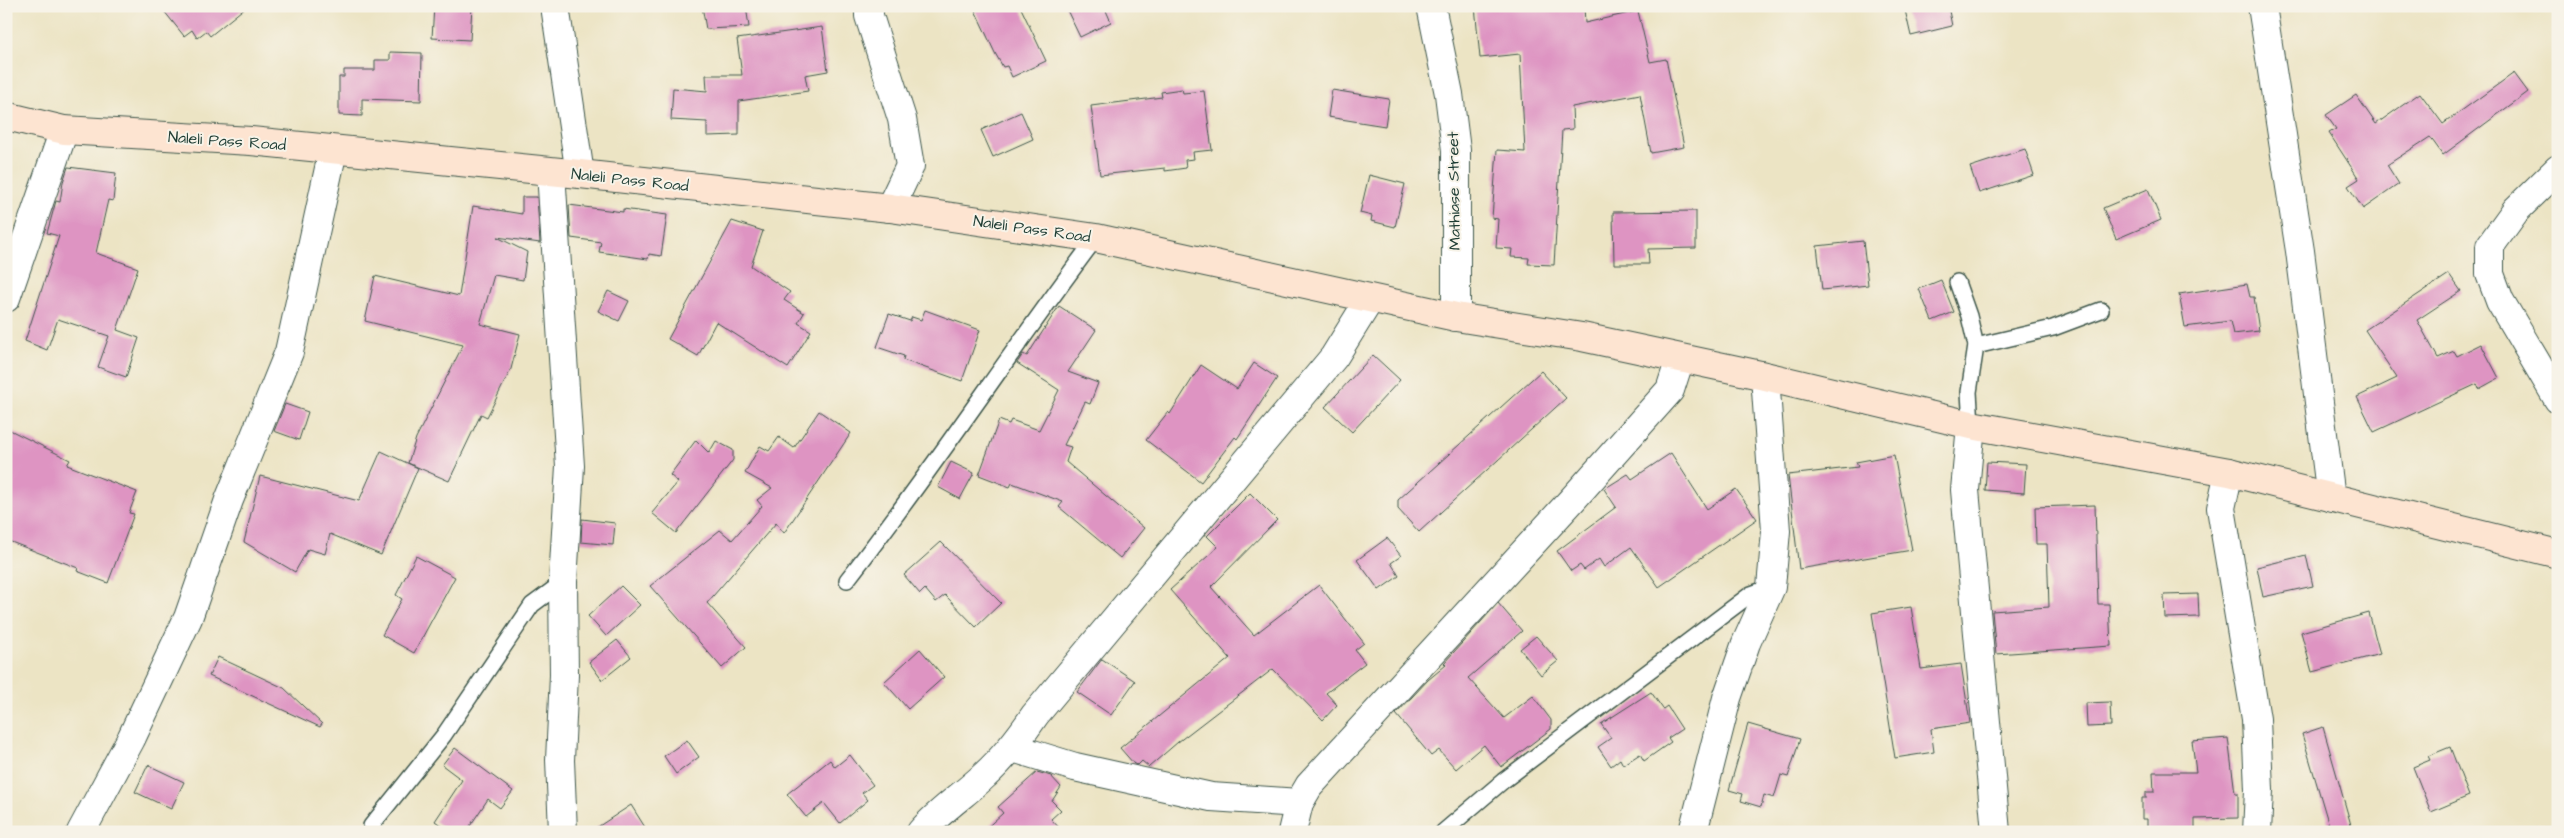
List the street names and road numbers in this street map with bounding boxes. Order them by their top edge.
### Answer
street label: Naleli Pass Road [167,126,287,156]
street label: Mathiase Street [1442,131,1466,251]
street label: Naleli Pass Road [570,163,690,197]
street label: Naleli Pass Road [972,210,1092,248]

